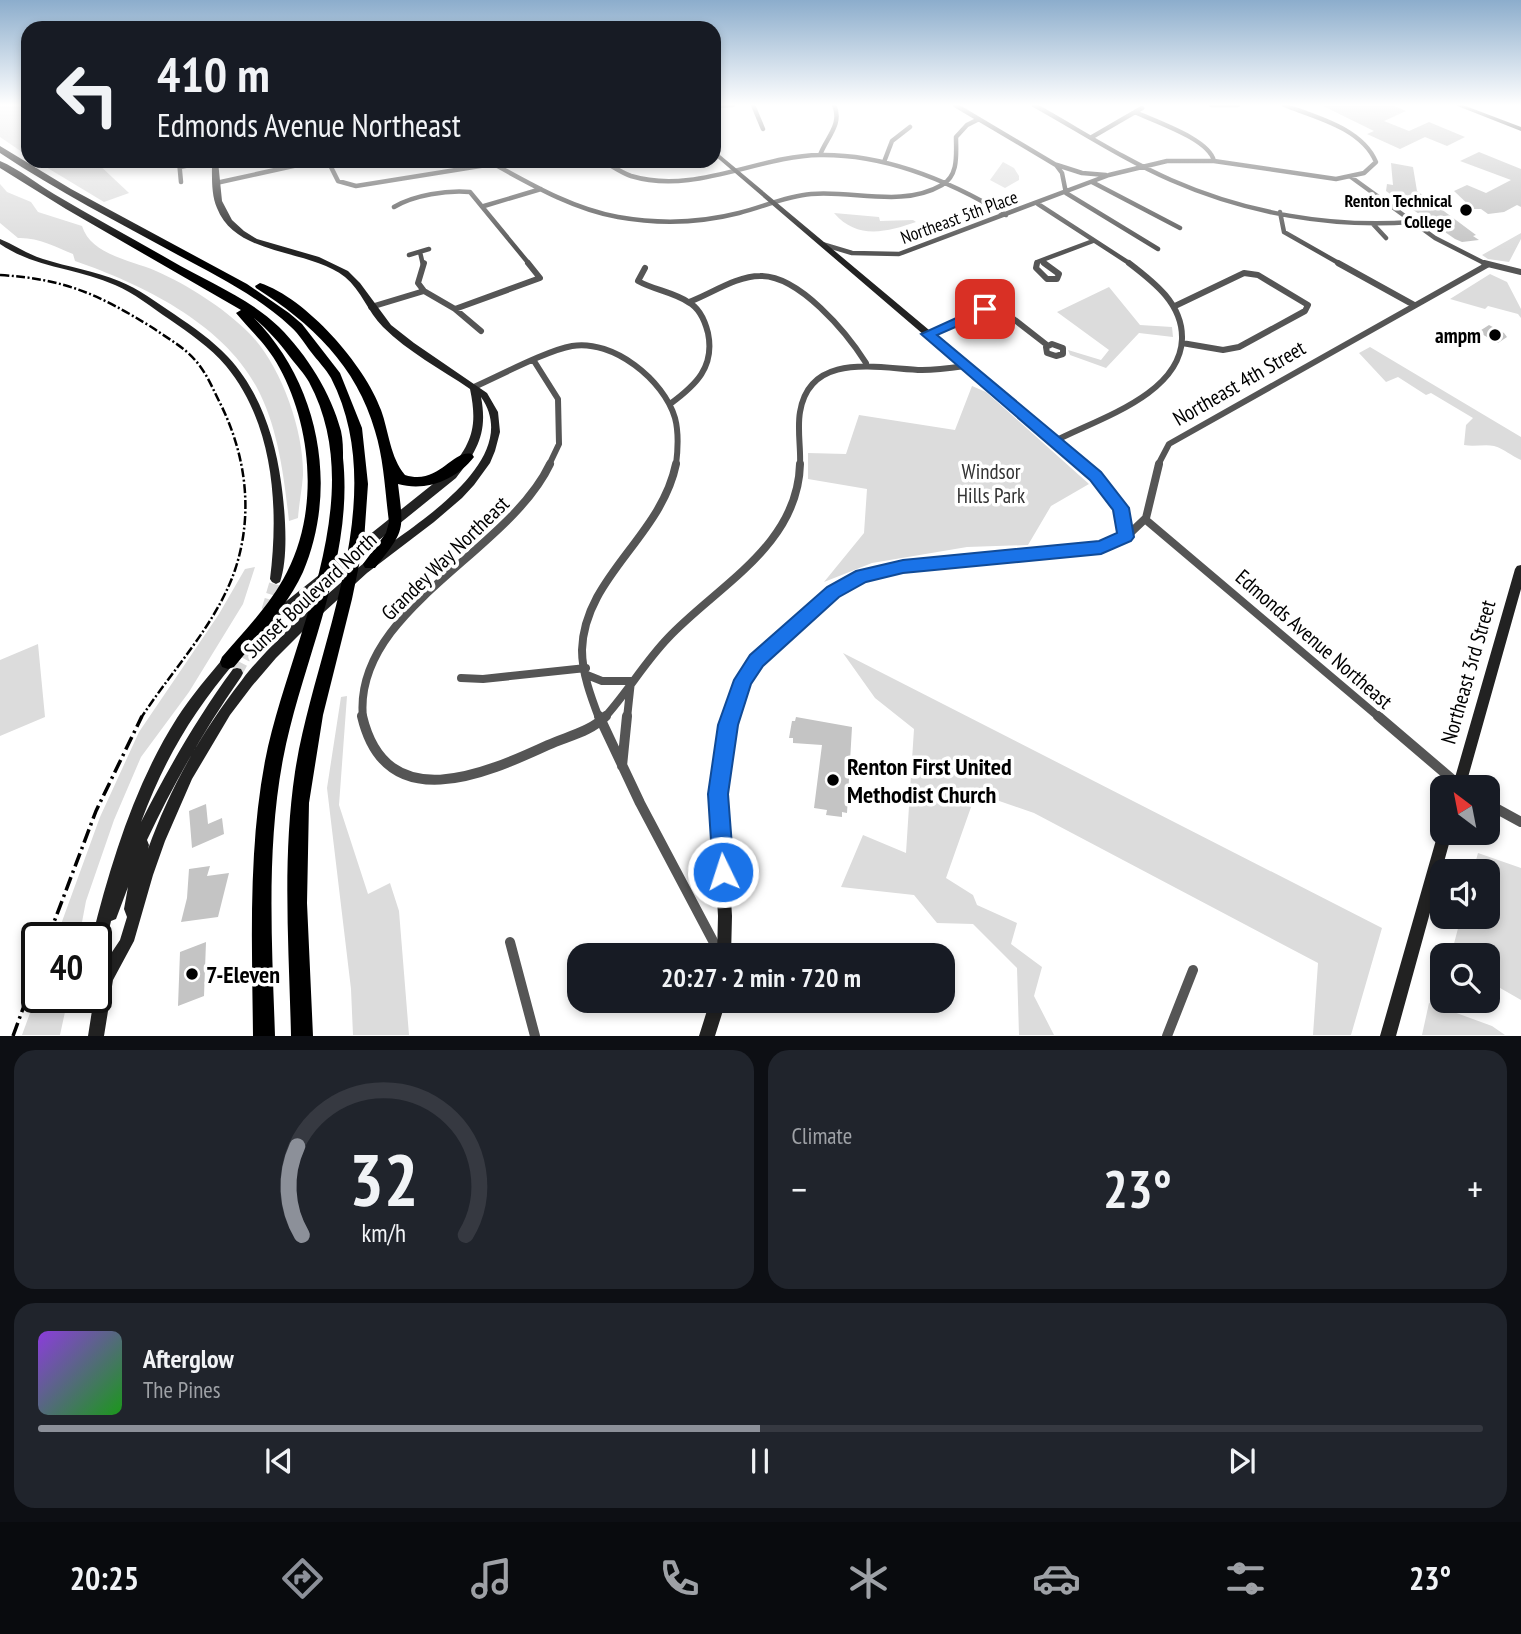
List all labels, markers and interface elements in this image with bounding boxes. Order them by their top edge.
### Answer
text: 410 m [157,42,270,106]
icon: left [42,49,133,140]
text: Edmonds Avenue Northeast [157,104,461,146]
street label: Northeast 5th Place [897,185,1021,249]
place label: Renton Technical College [1344,189,1453,233]
marker: Renton Technical College [1458,202,1474,218]
pin [955,279,1015,339]
icon: arrive [966,290,1004,328]
place label: ampm [1435,322,1481,349]
marker: ampm [1487,327,1503,343]
street label: Northeast 4th Street [1168,334,1310,432]
park label: Windsor Hills Park [957,458,1025,509]
street label: Grandey Way Northeast [375,490,515,626]
street label: Sunset Boulevard North [238,526,382,664]
street label: Edmonds Avenue Northeast [1230,563,1398,715]
street label: Northeast 3rd Street [1435,597,1501,747]
place label: Renton First United Methodist Church [847,751,1012,810]
marker: Renton First United Methodist Church [825,772,841,788]
north arrow [1430,775,1500,845]
map controls [1430,775,1500,1013]
position arrow [686,835,760,909]
button: sound [1430,859,1500,929]
speed limit sign: 40 [21,922,112,1013]
button: search [1430,943,1500,1013]
place label: 7-Eleven [206,959,280,990]
text: 20:27 · 2 min · 720 m [661,961,861,994]
marker: 7-Eleven [184,966,200,982]
text: Climate [792,1121,852,1150]
text: 32 [349,1132,419,1226]
text: 23° [1103,1155,1172,1222]
text: − [792,1164,807,1213]
text: + [1467,1164,1483,1213]
text: km/h [362,1217,406,1249]
text: Afterglow [143,1342,234,1375]
text: The Pines [143,1375,221,1404]
icon: previous [260,1442,298,1480]
icon: pause [741,1442,779,1480]
icon: next [1223,1442,1261,1480]
icon: directions [278,1554,327,1603]
icon: music [467,1554,516,1603]
icon: phone [655,1554,704,1603]
icon: climate [844,1554,893,1603]
icon: car [1032,1554,1081,1603]
icon: filters [1221,1554,1270,1603]
text: 20:25 [70,1557,139,1599]
text: 23° [1409,1557,1451,1599]

